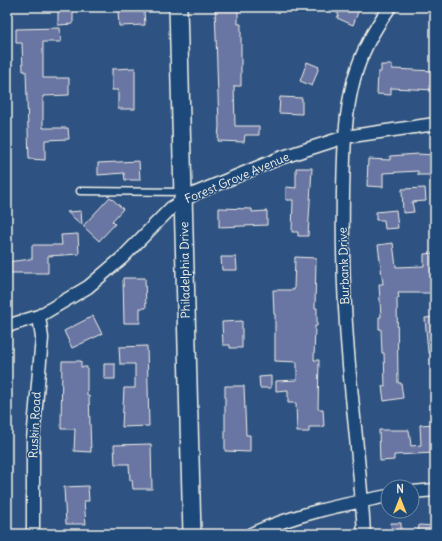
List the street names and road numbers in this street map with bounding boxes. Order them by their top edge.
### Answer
street label: Forest Grove Avenue [182,149,291,206]
street label: Philadelphia Drive [176,221,193,319]
street label: Burbank Drive [335,227,352,305]
street label: Ruskin Road [25,391,44,459]

